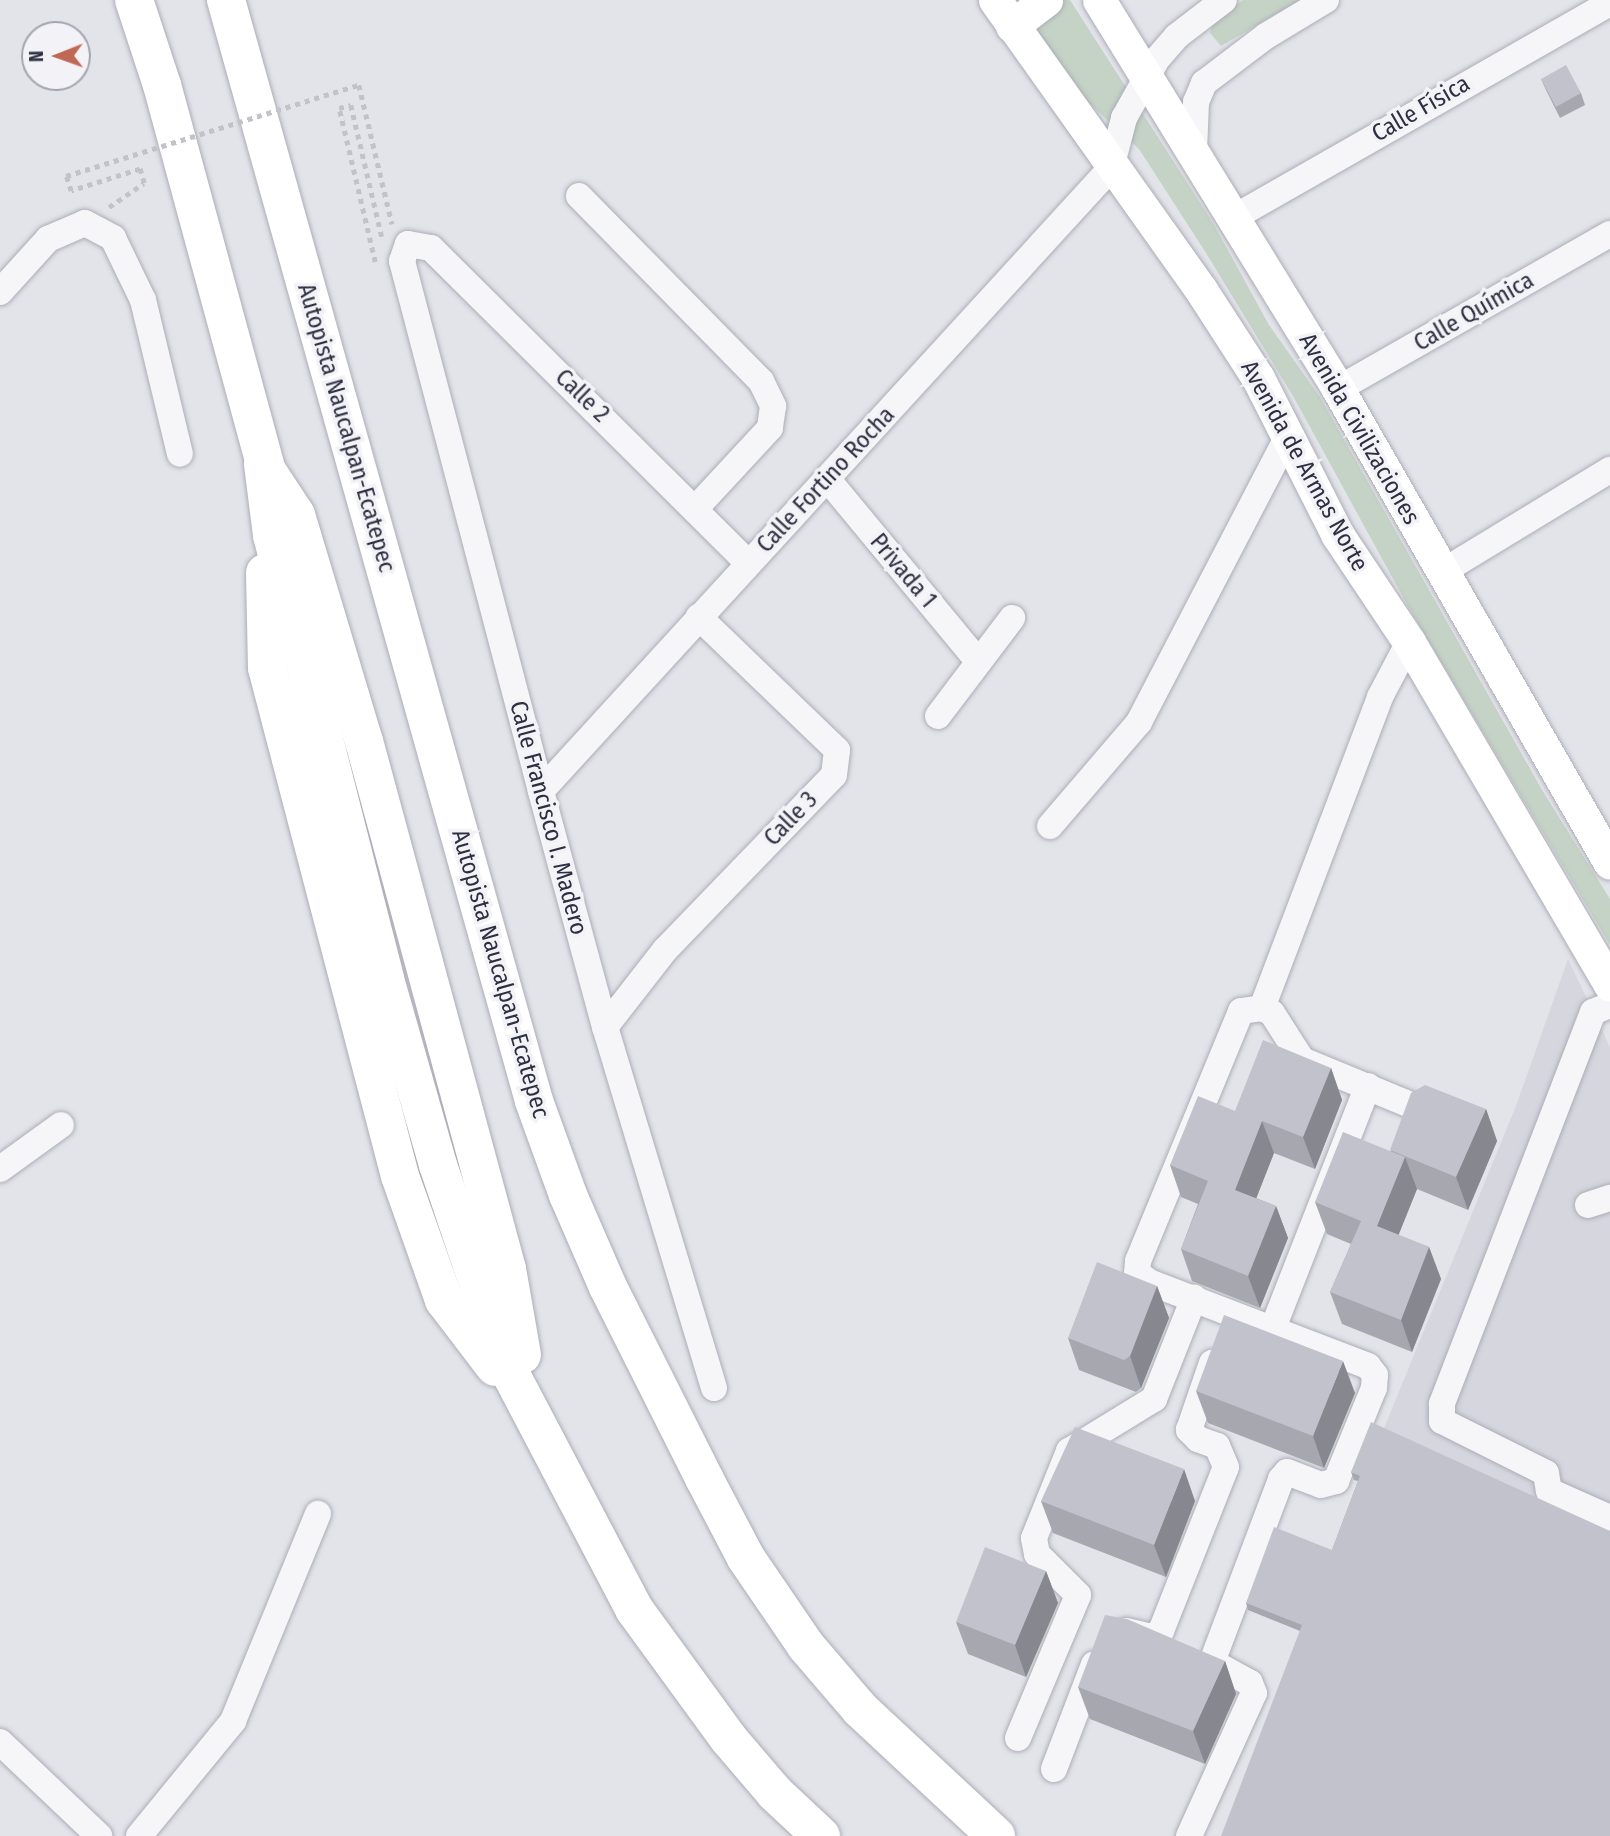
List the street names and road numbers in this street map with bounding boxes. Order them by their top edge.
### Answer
street label: Calle Física [1367,69,1475,149]
street label: Calle Química [1409,266,1539,358]
street label: Autopista Naucalpan-Ecatepec [291,280,401,576]
street label: Avenida Civilizaciones [1293,328,1425,530]
street label: Avenida de Armas Norte [1234,356,1374,576]
street label: Calle 2 [549,363,615,429]
street label: Calle Fortino Rocha [751,401,901,559]
street label: Privada 1 [864,528,942,614]
street label: Calle Francisco I. Madero [503,698,593,938]
street label: Calle 3 [758,786,824,852]
street label: Autopista Naucalpan-Ecatepec [445,826,555,1122]

